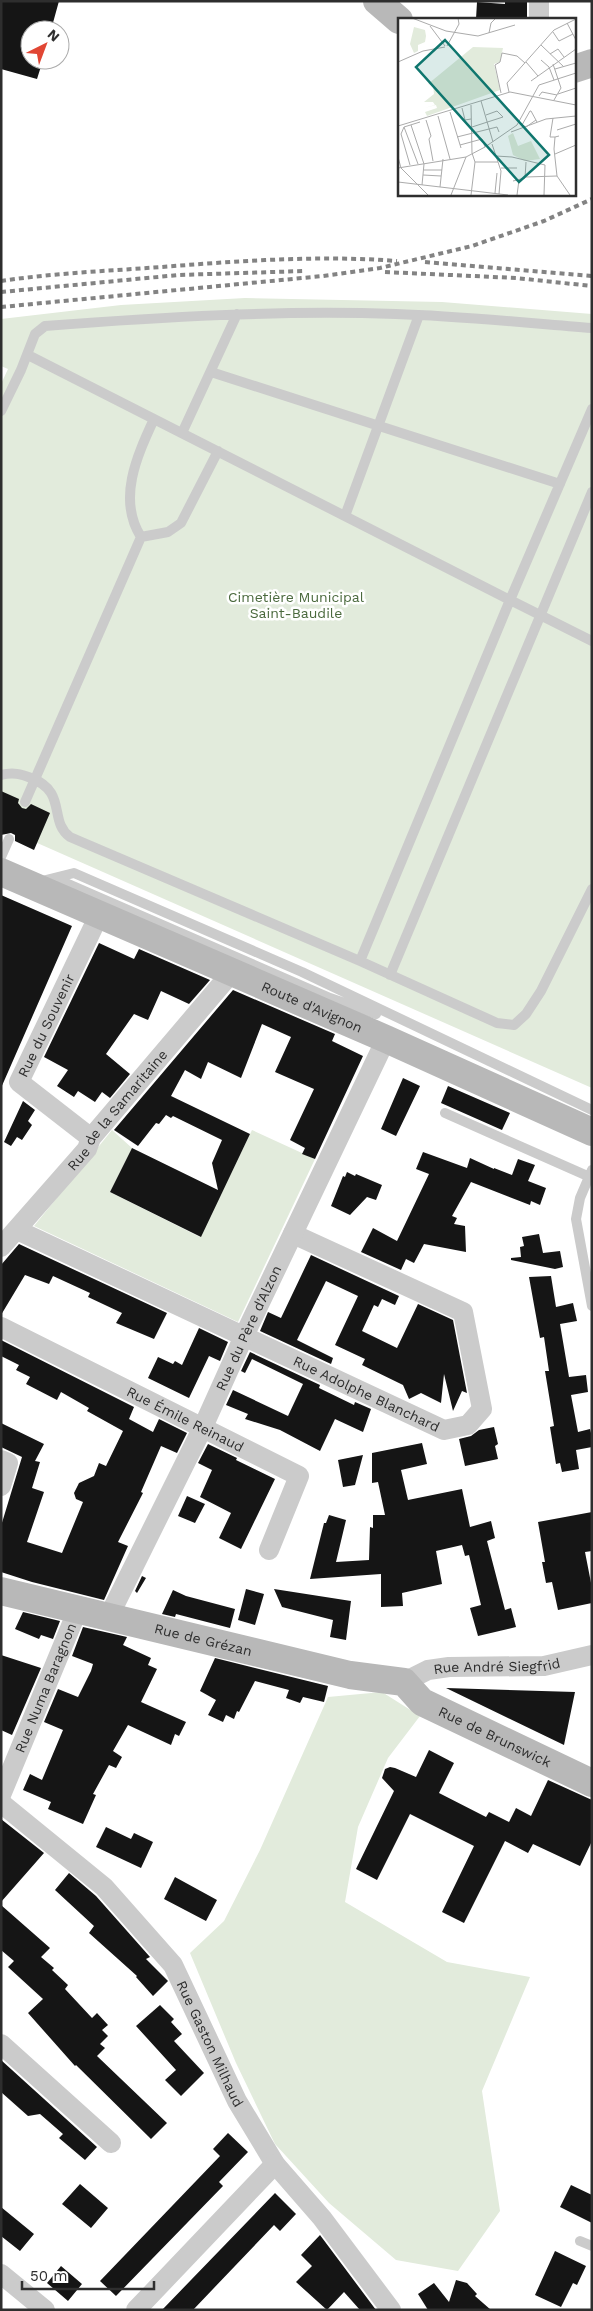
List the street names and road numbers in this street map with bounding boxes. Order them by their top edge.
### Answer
street label: Rue du Souvenir [15,971,78,1080]
street label: Route d'Avignon [259,978,365,1036]
street label: Rue de la Samaritaine [64,1046,170,1174]
street label: Rue du Père d'Alzon [212,1263,285,1393]
street label: Rue Adolphe Blanchard [291,1353,442,1435]
street label: Rue Émile Reinaud [124,1383,246,1455]
street label: Rue de Grézan [153,1620,254,1659]
street label: Rue Numa Baragnon [11,1621,79,1755]
street label: Rue André Siegfrid [432,1655,562,1677]
street label: Rue de Brunswick [436,1703,554,1770]
street label: Rue Gaston Milhaud [173,1978,247,2110]

